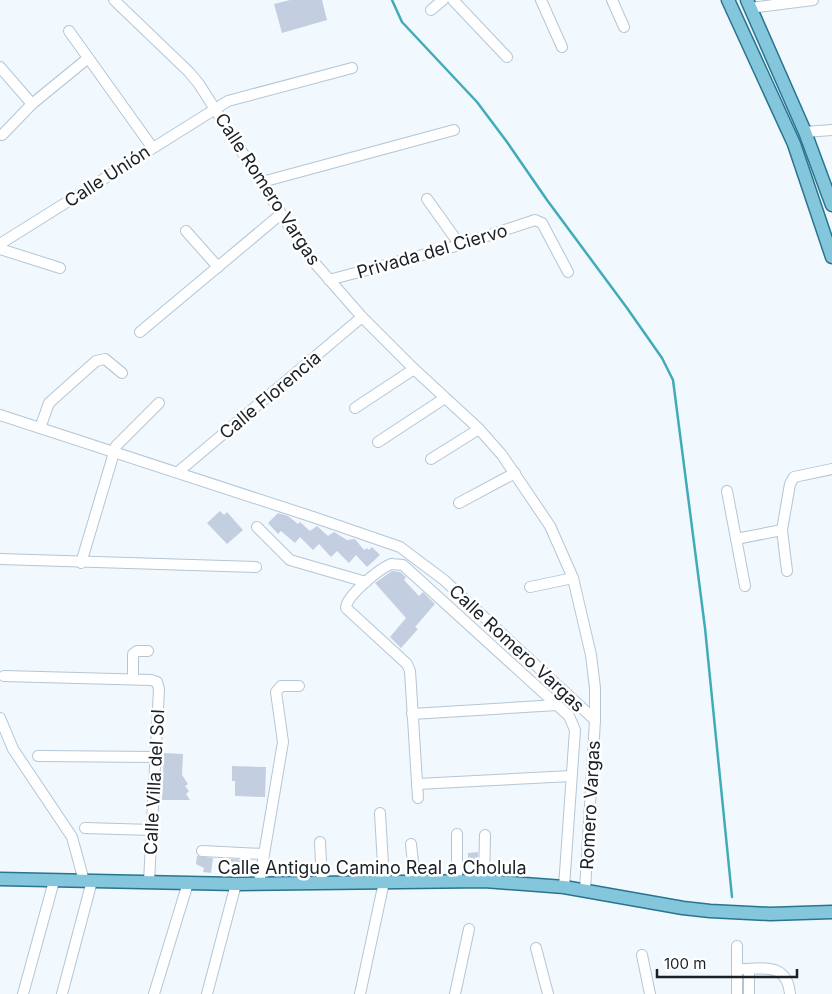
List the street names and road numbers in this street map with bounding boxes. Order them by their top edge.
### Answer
street label: Calle Romero Vargas [211,109,325,269]
street label: Calle Unión [60,141,154,211]
street label: Privada del Ciervo [354,219,510,283]
street label: Calle Florencia [215,347,325,443]
street label: Calle Romero Vargas [445,580,589,716]
street label: Calle Villa del Sol [140,709,168,855]
street label: Romero Vargas [576,740,604,870]
street label: Calle Antiguo Camino Real a Cholula [218,857,527,878]

